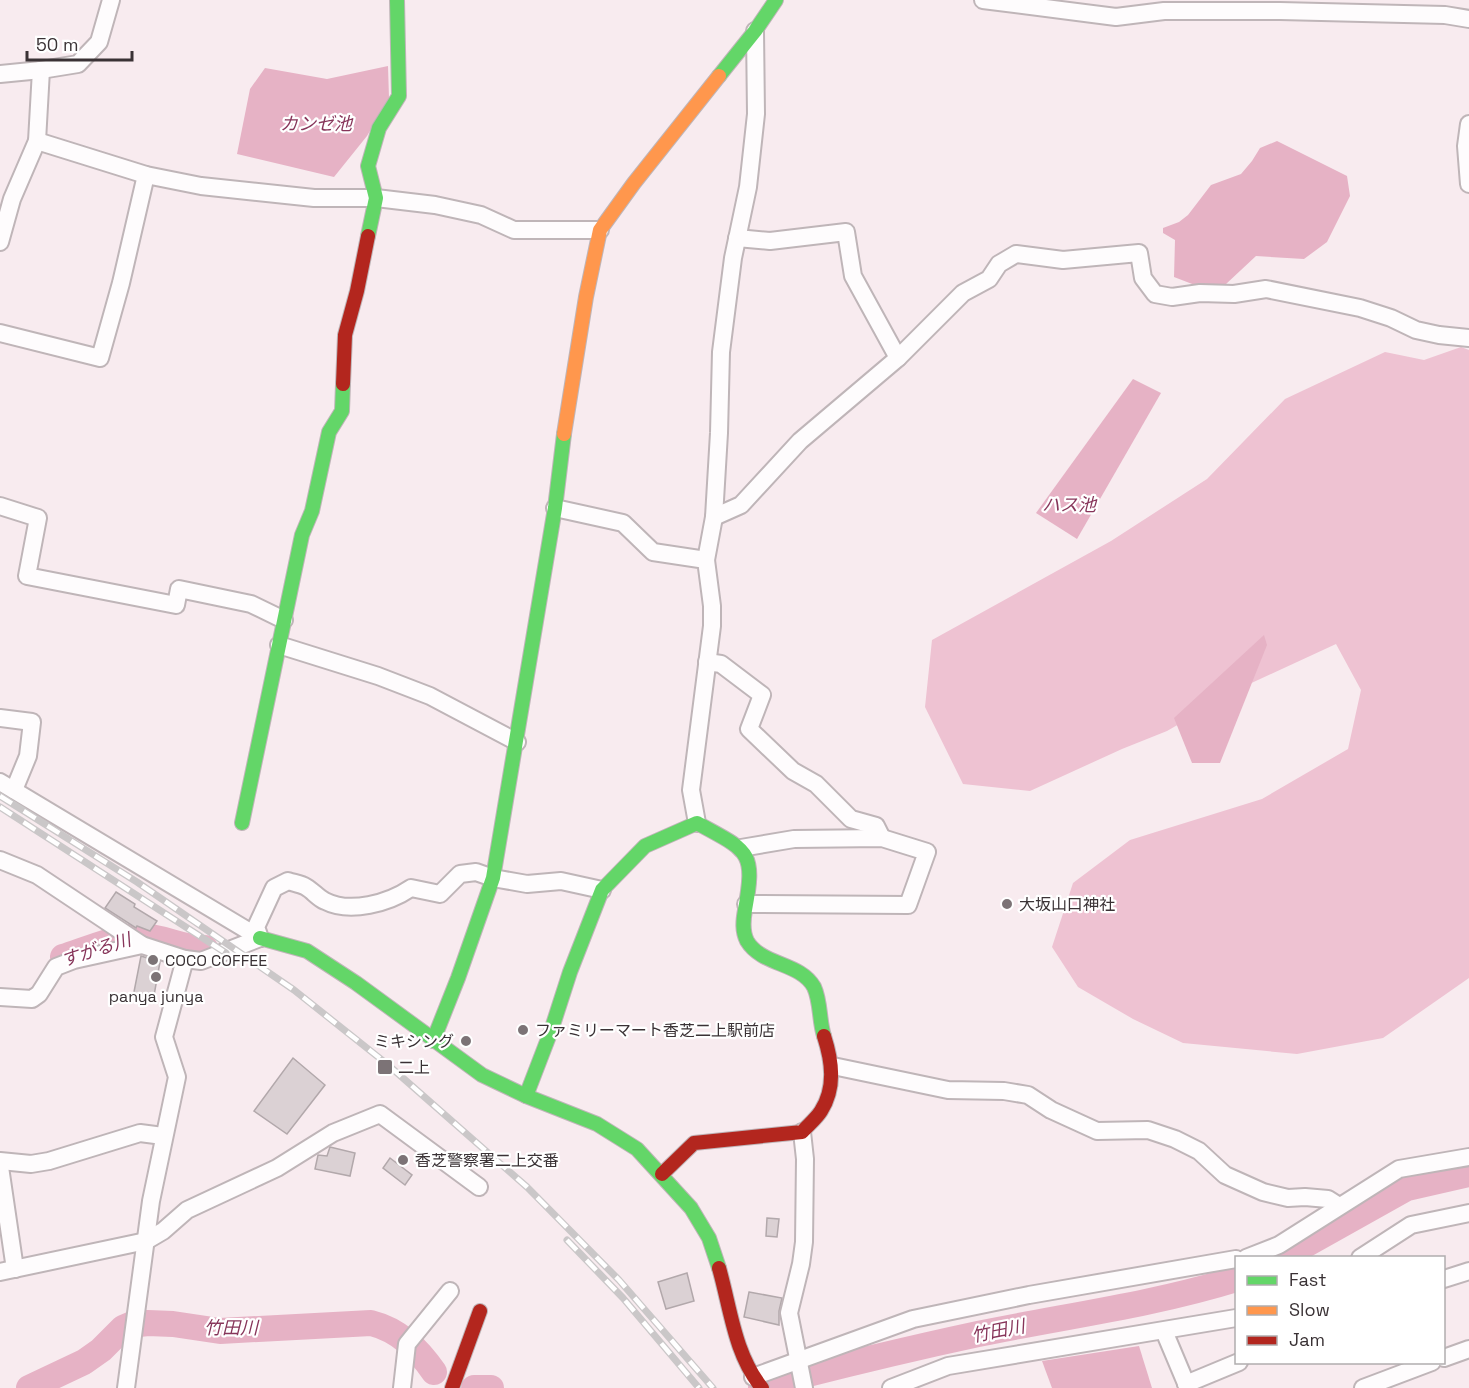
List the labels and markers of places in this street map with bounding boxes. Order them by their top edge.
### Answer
place label: 大坂山口神社 [1019,894,1115,915]
marker: 大坂山口神社 [1000,897,1014,911]
place label: COCO COFFEE [165,950,267,971]
marker: COCO COFFEE [146,953,160,967]
marker: panya junya [149,970,163,984]
place label: panya junya [109,986,203,1007]
place label: ファミリーマート香芝二上駅前店 [535,1020,775,1041]
marker: ファミリーマート香芝二上駅前店 [516,1023,530,1037]
place label: ミキシング [374,1031,454,1052]
marker: ミキシング [459,1034,473,1048]
place label: 二上 [398,1057,430,1078]
marker: 二上 [376,1058,394,1076]
place label: 香芝警察署二上交番 [415,1150,559,1171]
marker: 香芝警察署二上交番 [396,1153,410,1167]

